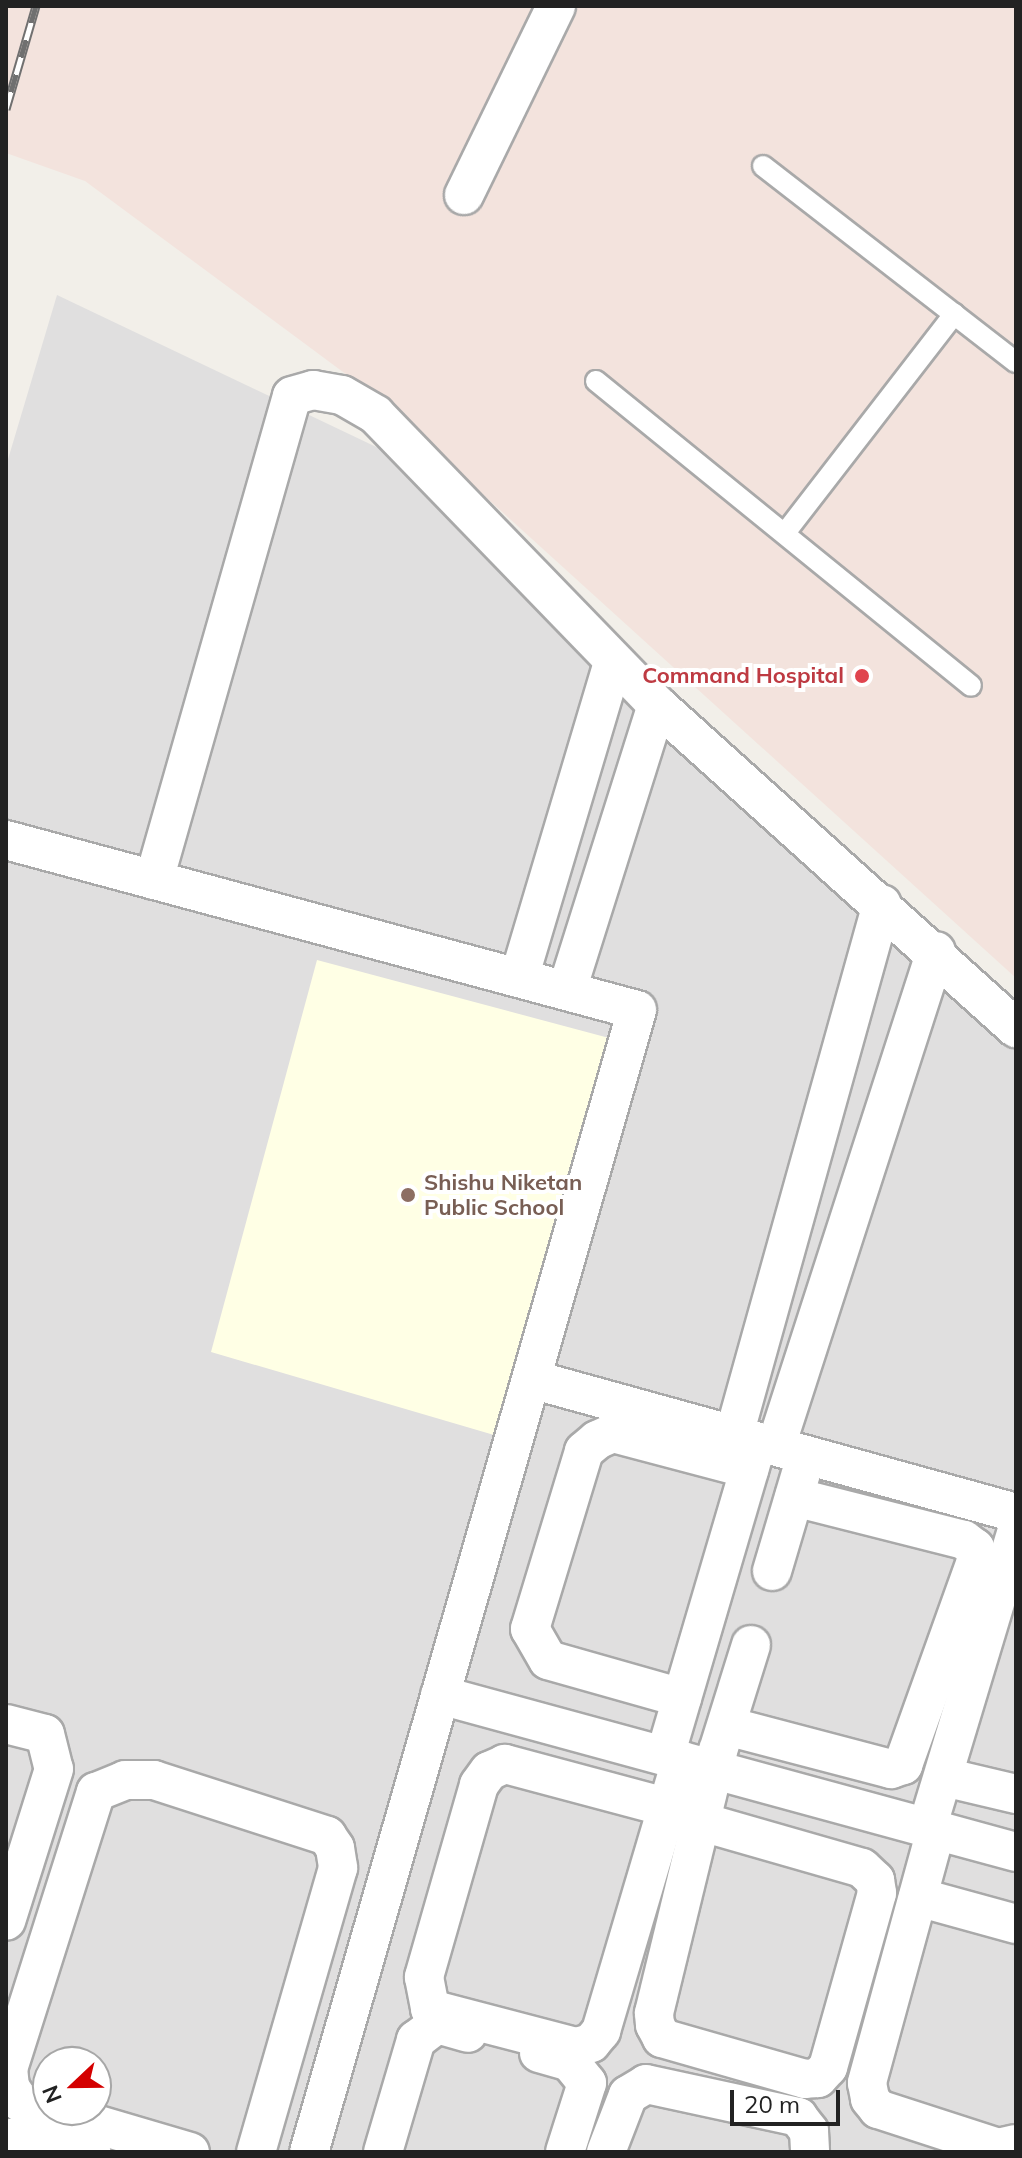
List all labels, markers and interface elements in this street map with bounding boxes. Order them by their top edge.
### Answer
place label: Command Hospital [642,663,844,689]
marker: Command Hospital [851,665,873,687]
place label: Shishu Niketan Public School [424,1169,582,1220]
marker: Shishu Niketan Public School [399,1186,417,1204]
north arrow [32,2046,112,2126]
scale bar [734,2074,844,2124]
text: N [36,2081,68,2107]
text: 20 m [744,2089,800,2119]

